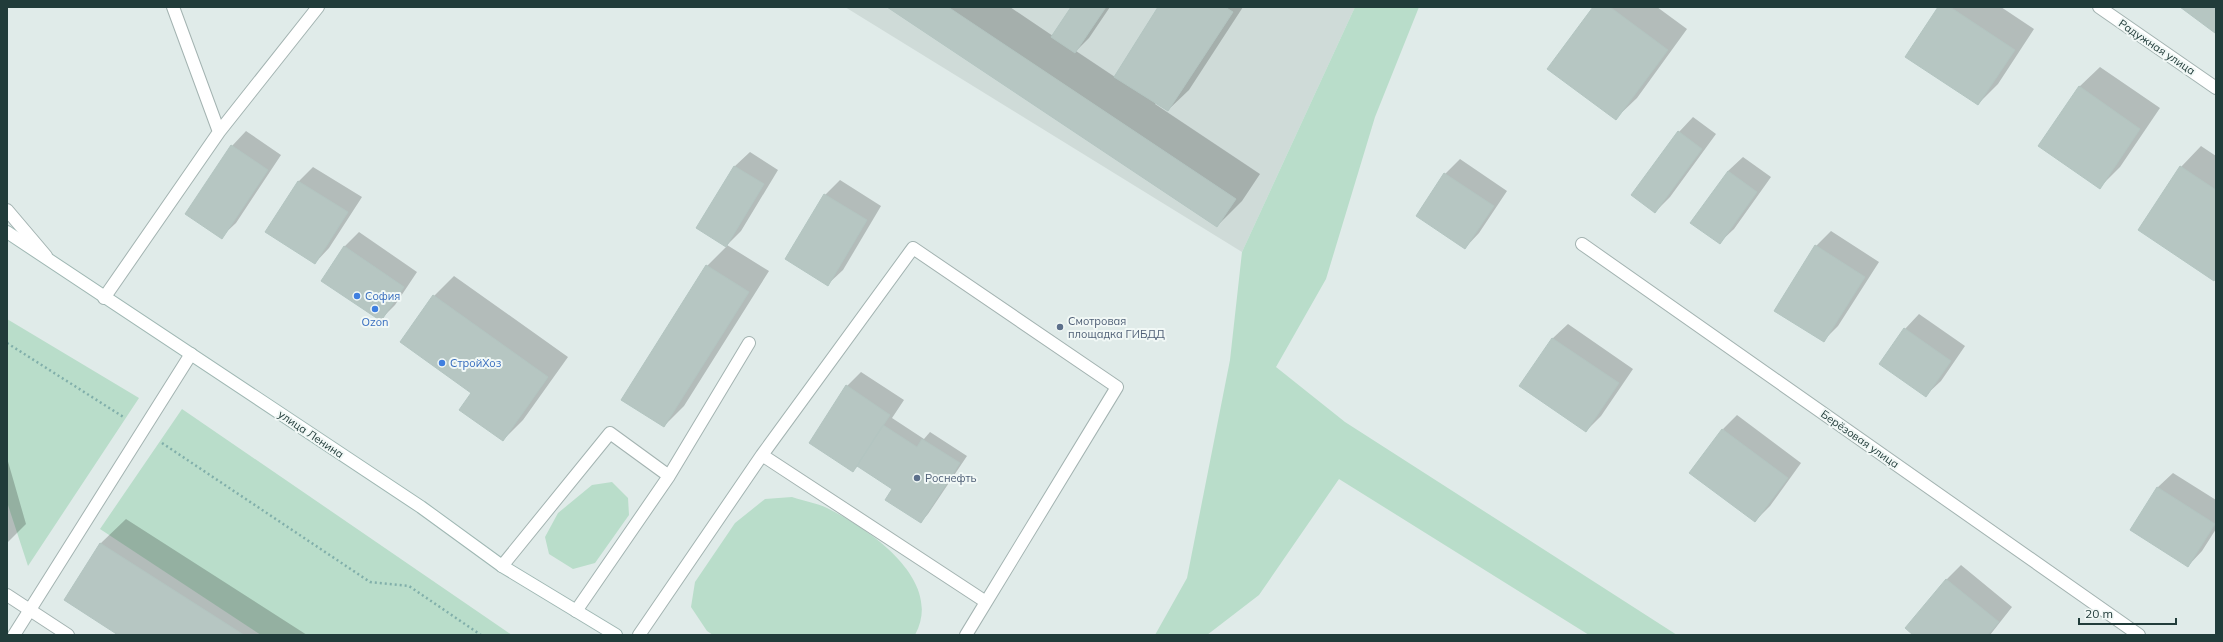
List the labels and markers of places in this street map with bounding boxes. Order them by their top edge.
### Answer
place label: София [365,289,400,303]
marker: София [352,291,362,301]
marker: Ozon [370,304,380,314]
place label: Смотровая площадка ГИБДД [1068,314,1165,341]
place label: Ozon [362,315,388,329]
marker: Смотровая площадка ГИБДД [1055,322,1065,332]
place label: СтройХоз [450,356,502,370]
marker: СтройХоз [437,358,447,368]
place label: Роснефть [925,471,977,485]
marker: Роснефть [912,473,922,483]

